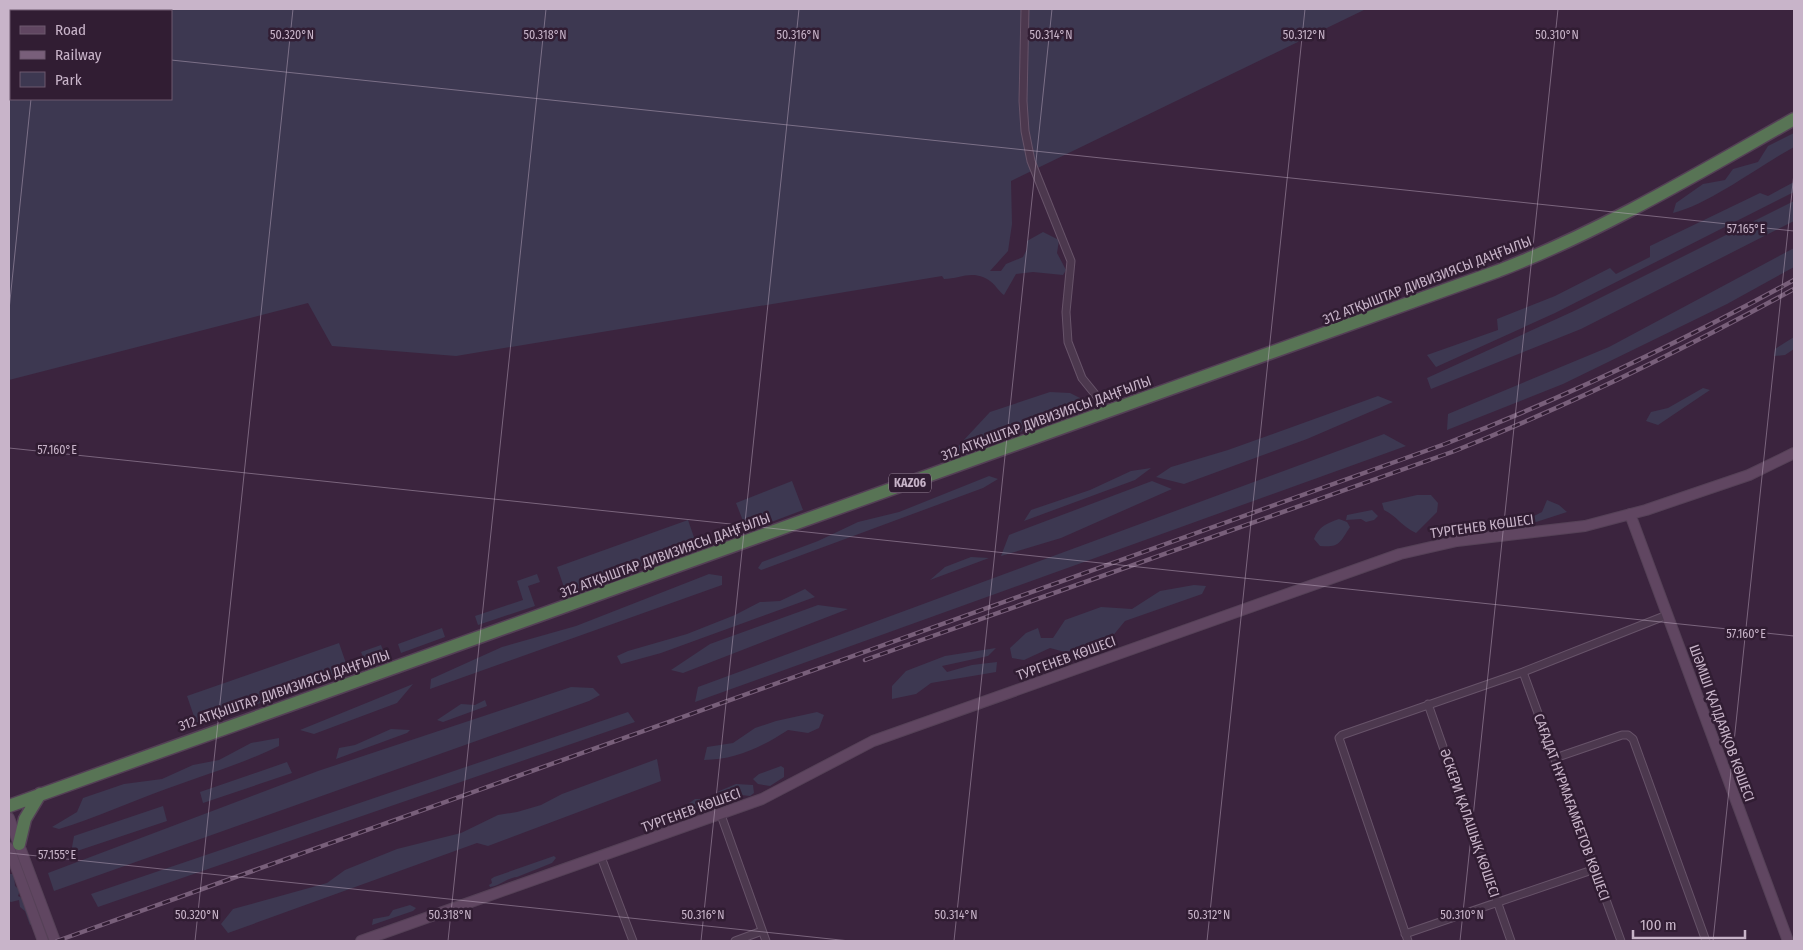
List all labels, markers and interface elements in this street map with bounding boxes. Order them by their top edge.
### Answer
legend [10,10,172,100]
text: Road [55,21,86,39]
text: 50.320°N [270,28,314,42]
text: 50.318°N [523,28,567,42]
text: 50.316°N [777,28,819,42]
text: 50.314°N [1030,28,1072,42]
text: 50.312°N [1283,28,1325,42]
text: 50.310°N [1535,28,1579,42]
text: Railway [55,46,102,64]
text: Park [55,71,82,89]
text: 57.165°E [1727,222,1766,236]
street label: 312 АТҚЫШТАР ДИВИЗИЯСЫ ДАҢҒЫЛЫ [1320,233,1534,328]
street label: 312 АТҚЫШТАР ДИВИЗИЯСЫ ДАҢҒЫЛЫ [939,372,1154,464]
text: 57.160°E [37,443,77,457]
road number: KАZ06 [889,473,931,492]
street label: 312 АТҚЫШТАР ДИВИЗИЯСЫ ДАҢҒЫЛЫ [558,509,773,601]
street label: ТУРГЕНЕВ КӨШЕСІ [1429,511,1535,542]
text: 57.160°E [1726,627,1766,641]
street label: ТУРГЕНЕВ КӨШЕСІ [1014,633,1118,684]
street label: ШӘМШІ ҚАЛДАЯҚОВ КӨШЕСІ [1685,642,1758,804]
street label: 312 АТҚЫШТАР ДИВИЗИЯСЫ ДАҢҒЫЛЫ [176,646,392,735]
street label: САҒАДАТ НҰРМАҒАМБЕТОВ КӨШЕСІ [1530,711,1613,903]
street label: ӘСКЕРИ ҚАЛАШЫҚ КӨШЕСІ [1436,746,1503,900]
street label: ТУРГЕНЕВ КӨШЕСІ [639,785,743,836]
text: 57.155°E [38,848,76,862]
text: 50.320°N [175,908,219,922]
text: 50.318°N [428,908,472,922]
text: 50.316°N [682,908,724,922]
text: 50.314°N [935,908,977,922]
text: 50.312°N [1188,908,1230,922]
text: 50.310°N [1440,908,1484,922]
scale bar [1633,908,1746,940]
text: 100 m [1640,916,1677,934]

